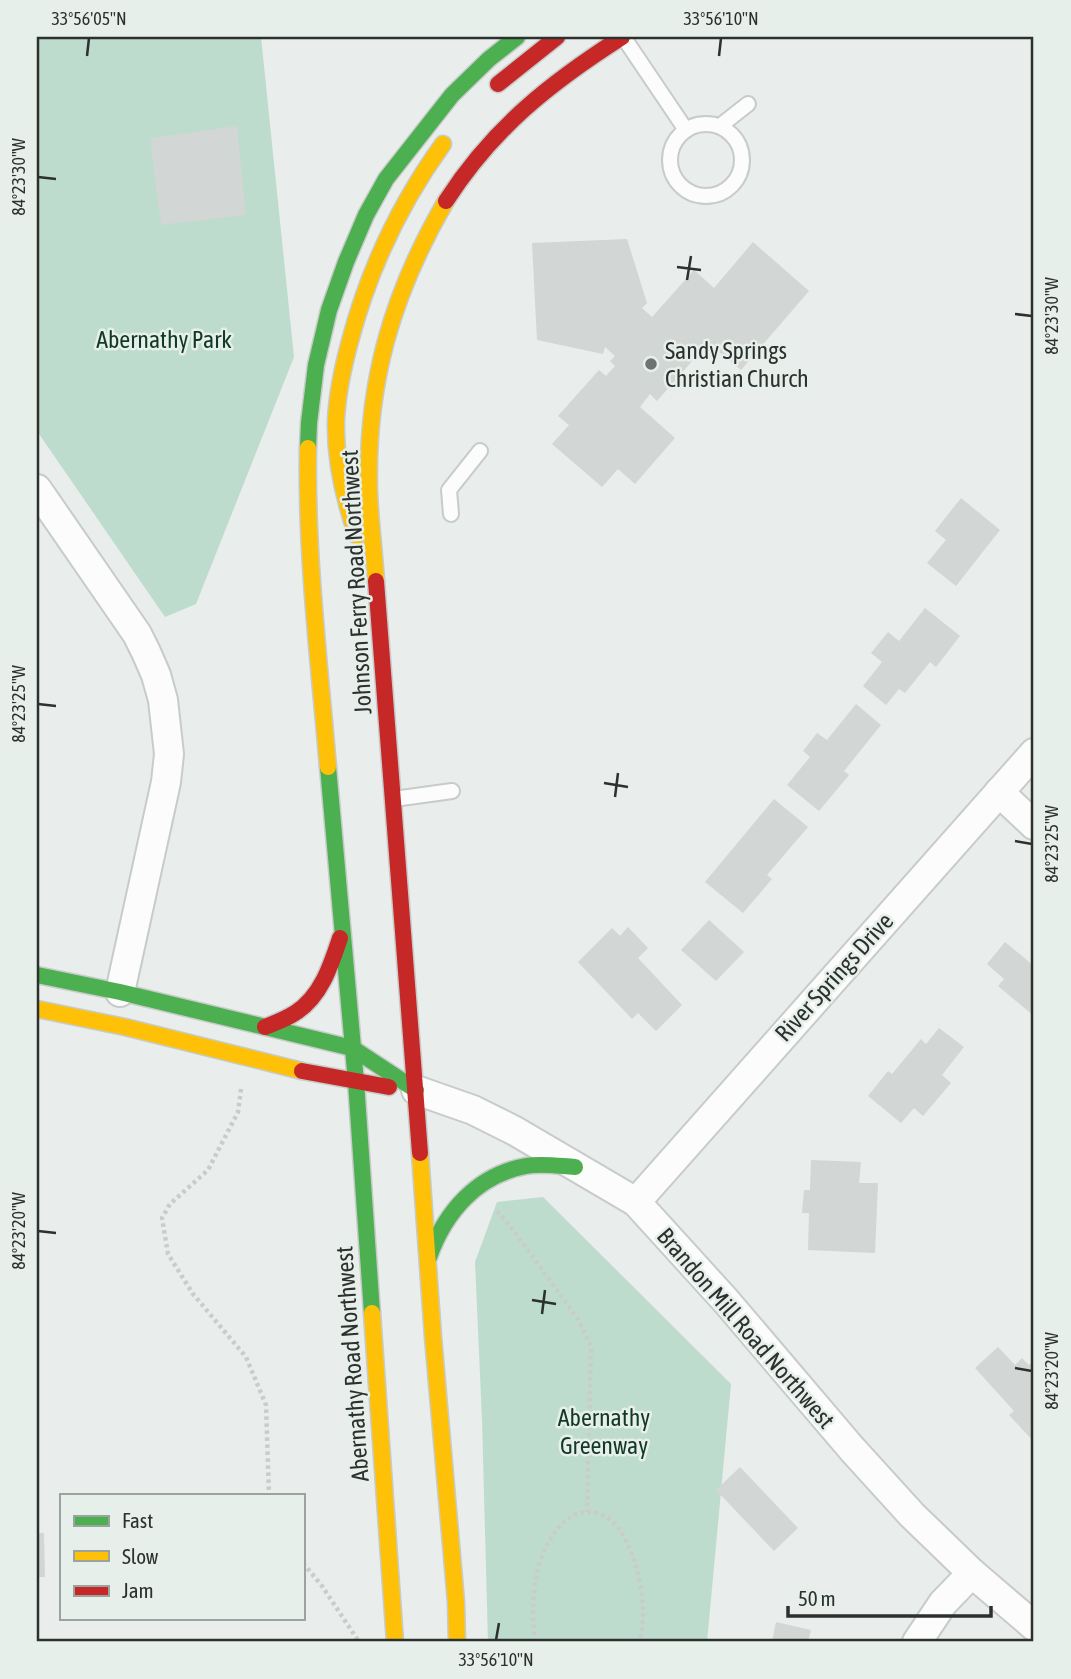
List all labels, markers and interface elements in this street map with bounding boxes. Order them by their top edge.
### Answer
text: 33°56'05"N [51,8,127,29]
text: 33°56'10"N [683,8,759,29]
text: 84°23'30"W [8,138,29,216]
text: 84°23'30"W [1041,277,1062,355]
park label: Abernathy Park [96,326,232,353]
place label: Sandy Springs Christian Church [665,337,809,392]
marker: Sandy Springs Christian Church [643,356,659,372]
street label: Johnson Ferry Road Northwest [336,449,376,715]
text: 84°23'25"W [8,665,29,743]
text: 84°23'25"W [1041,805,1062,883]
street label: River Springs Drive [770,907,898,1047]
text: 84°23'20"W [8,1192,29,1270]
street label: Brandon Mill Road Northwest [652,1222,840,1434]
street label: Abernathy Road Northwest [330,1245,374,1483]
text: 84°23'20"W [1041,1332,1062,1410]
park label: Abernathy Greenway [558,1404,650,1459]
legend [60,1494,304,1620]
text: Fast [122,1508,153,1532]
text: Slow [122,1544,159,1568]
scale bar [788,1574,990,1618]
text: Jam [122,1578,154,1602]
text: 50 m [798,1586,836,1610]
text: 33°56'10"N [458,1649,534,1670]

